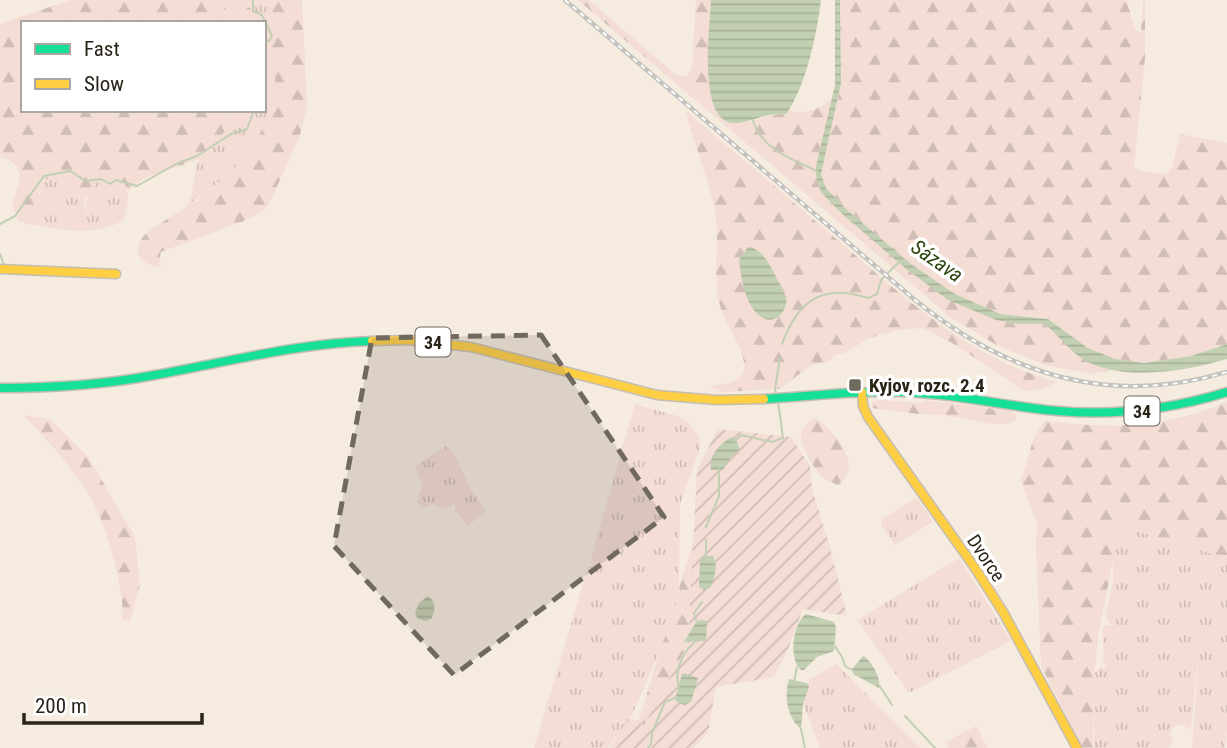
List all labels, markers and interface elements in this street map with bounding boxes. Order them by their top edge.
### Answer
legend [21,21,266,112]
text: Fast [84,37,120,61]
text: Slow [84,72,124,96]
water label: Sázava [907,235,967,287]
road number: 34 [416,328,450,356]
place label: Kyjov, rozc. 2.4 [869,374,985,397]
marker: Kyjov, rozc. 2.4 [847,377,863,393]
road number: 34 [1124,396,1160,426]
street label: Dvorce [962,530,1010,586]
scale bar [24,682,203,726]
text: 200 m [35,694,87,718]

